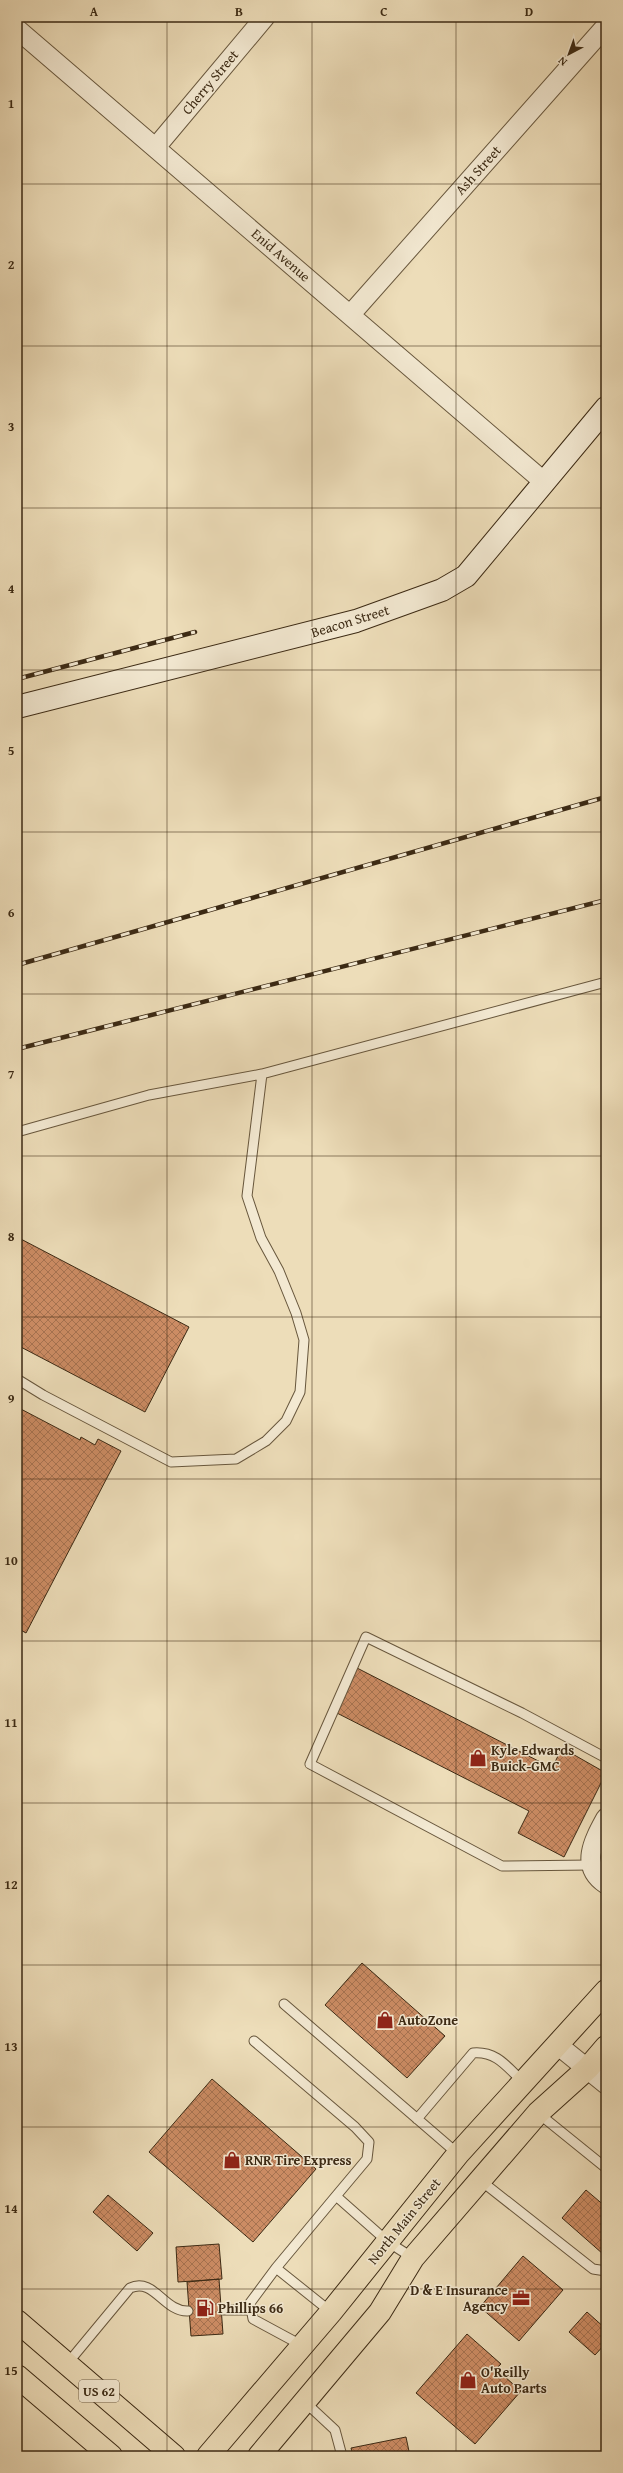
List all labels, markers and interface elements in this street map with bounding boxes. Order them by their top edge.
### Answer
text: A [90,2,99,21]
text: B [235,2,243,21]
text: C [380,2,388,21]
text: D [525,2,533,21]
north arrow [549,34,589,74]
street label: Cherry Street [177,45,243,119]
text: N [554,53,570,70]
text: 1 [8,94,14,113]
street label: Ash Street [450,141,506,199]
street label: Enid Avenue [247,224,315,287]
text: 2 [8,255,15,274]
text: 3 [8,417,14,436]
text: 4 [8,579,15,598]
street label: Beacon Street [308,600,392,642]
text: 5 [8,741,15,760]
text: 6 [8,903,15,922]
text: 7 [8,1065,15,1084]
text: 8 [8,1227,15,1246]
text: 9 [8,1389,15,1408]
text: 10 [4,1551,18,1570]
text: 11 [4,1713,18,1732]
place label: Kyle Edwards Buick-GMC [491,1740,574,1776]
shop icon: Kyle Edwards Buick-GMC [468,1748,488,1768]
text: 12 [4,1875,18,1894]
shop icon: AutoZone [375,2010,395,2030]
place label: AutoZone [398,2010,458,2030]
text: 13 [4,2037,18,2056]
shop icon: RNR Tire Express [222,2150,242,2170]
place label: RNR Tire Express [245,2150,352,2170]
street label: North Main Street [363,2173,445,2269]
text: 14 [4,2199,18,2218]
place label: D & E Insurance Agency [410,2280,509,2316]
office icon: D & E Insurance Agency [511,2288,531,2308]
fuel station icon: Phillips 66 [195,2298,215,2318]
place label: Phillips 66 [218,2298,283,2318]
text: 15 [4,2361,18,2380]
place label: O'Reilly Auto Parts [481,2362,547,2398]
shop icon: O'Reilly Auto Parts [458,2370,478,2390]
road number: US 62 [79,2380,119,2402]

